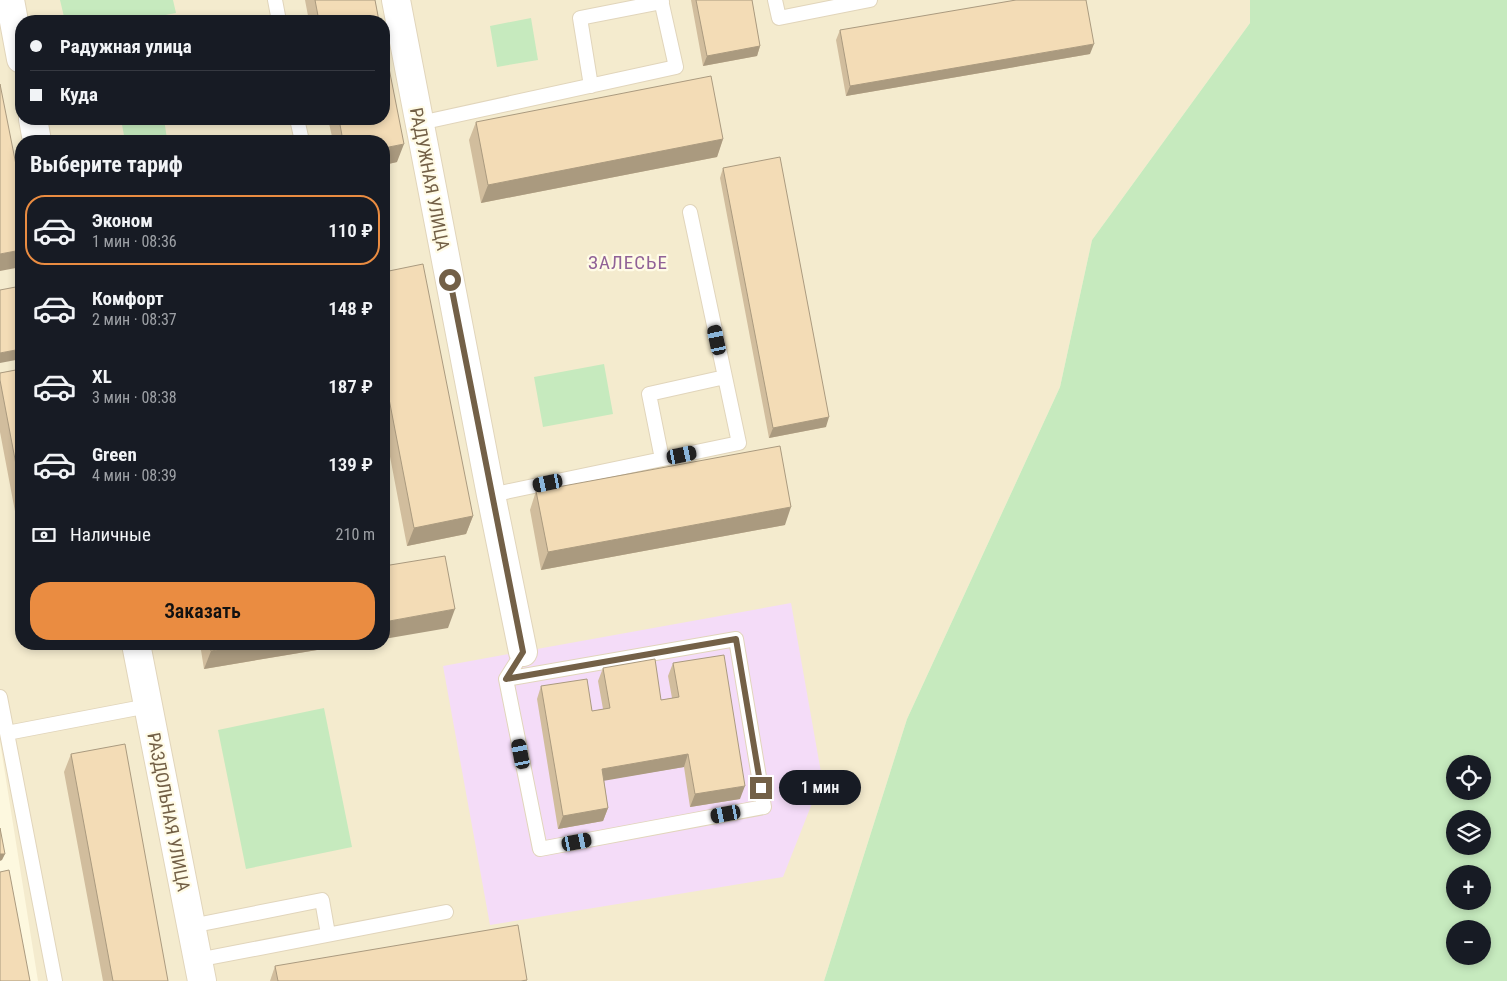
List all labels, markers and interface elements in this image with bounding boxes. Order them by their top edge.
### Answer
text: Радужная улица [60,35,192,58]
text: Куда [60,83,98,106]
street label: РАДУЖНАЯ УЛИЦА [406,106,454,253]
text: Выберите тариф [30,152,183,177]
icon: car [32,208,77,253]
text: Эконом [92,209,153,232]
text: 110 ₽ [328,219,373,242]
text: 1 мин · 08:36 [92,232,177,251]
district label: ЗАЛЕСЬЕ [588,251,668,274]
route start [439,269,461,291]
icon: car [32,286,77,331]
text: Комфорт [92,287,164,310]
text: 148 ₽ [328,297,373,320]
text: 2 мин · 08:37 [92,310,177,329]
car [706,324,727,356]
icon: car [32,364,77,409]
text: XL [92,365,112,388]
text: 187 ₽ [328,375,373,398]
text: 3 мин · 08:38 [92,388,177,407]
icon: car [32,442,77,487]
text: Green [92,443,137,466]
car [665,445,698,465]
text: 139 ₽ [328,453,373,476]
text: 4 мин · 08:39 [92,466,177,485]
car [531,473,564,493]
icon: cash [30,521,58,549]
text: Наличные [70,523,151,546]
text: 210 m [336,525,375,544]
button: Заказать [30,582,375,640]
street label: РАЗДОЛЬНАЯ УЛИЦА [143,731,195,894]
car [510,738,531,770]
map controls [1446,755,1491,965]
button: locate [1446,755,1491,800]
callout: 1 мин [778,770,861,806]
route end [750,777,772,799]
text: 1 мин [801,778,839,797]
car [709,804,742,824]
button: layers [1446,810,1491,855]
car [560,832,593,852]
button: + [1446,865,1491,910]
button: − [1446,920,1491,965]

